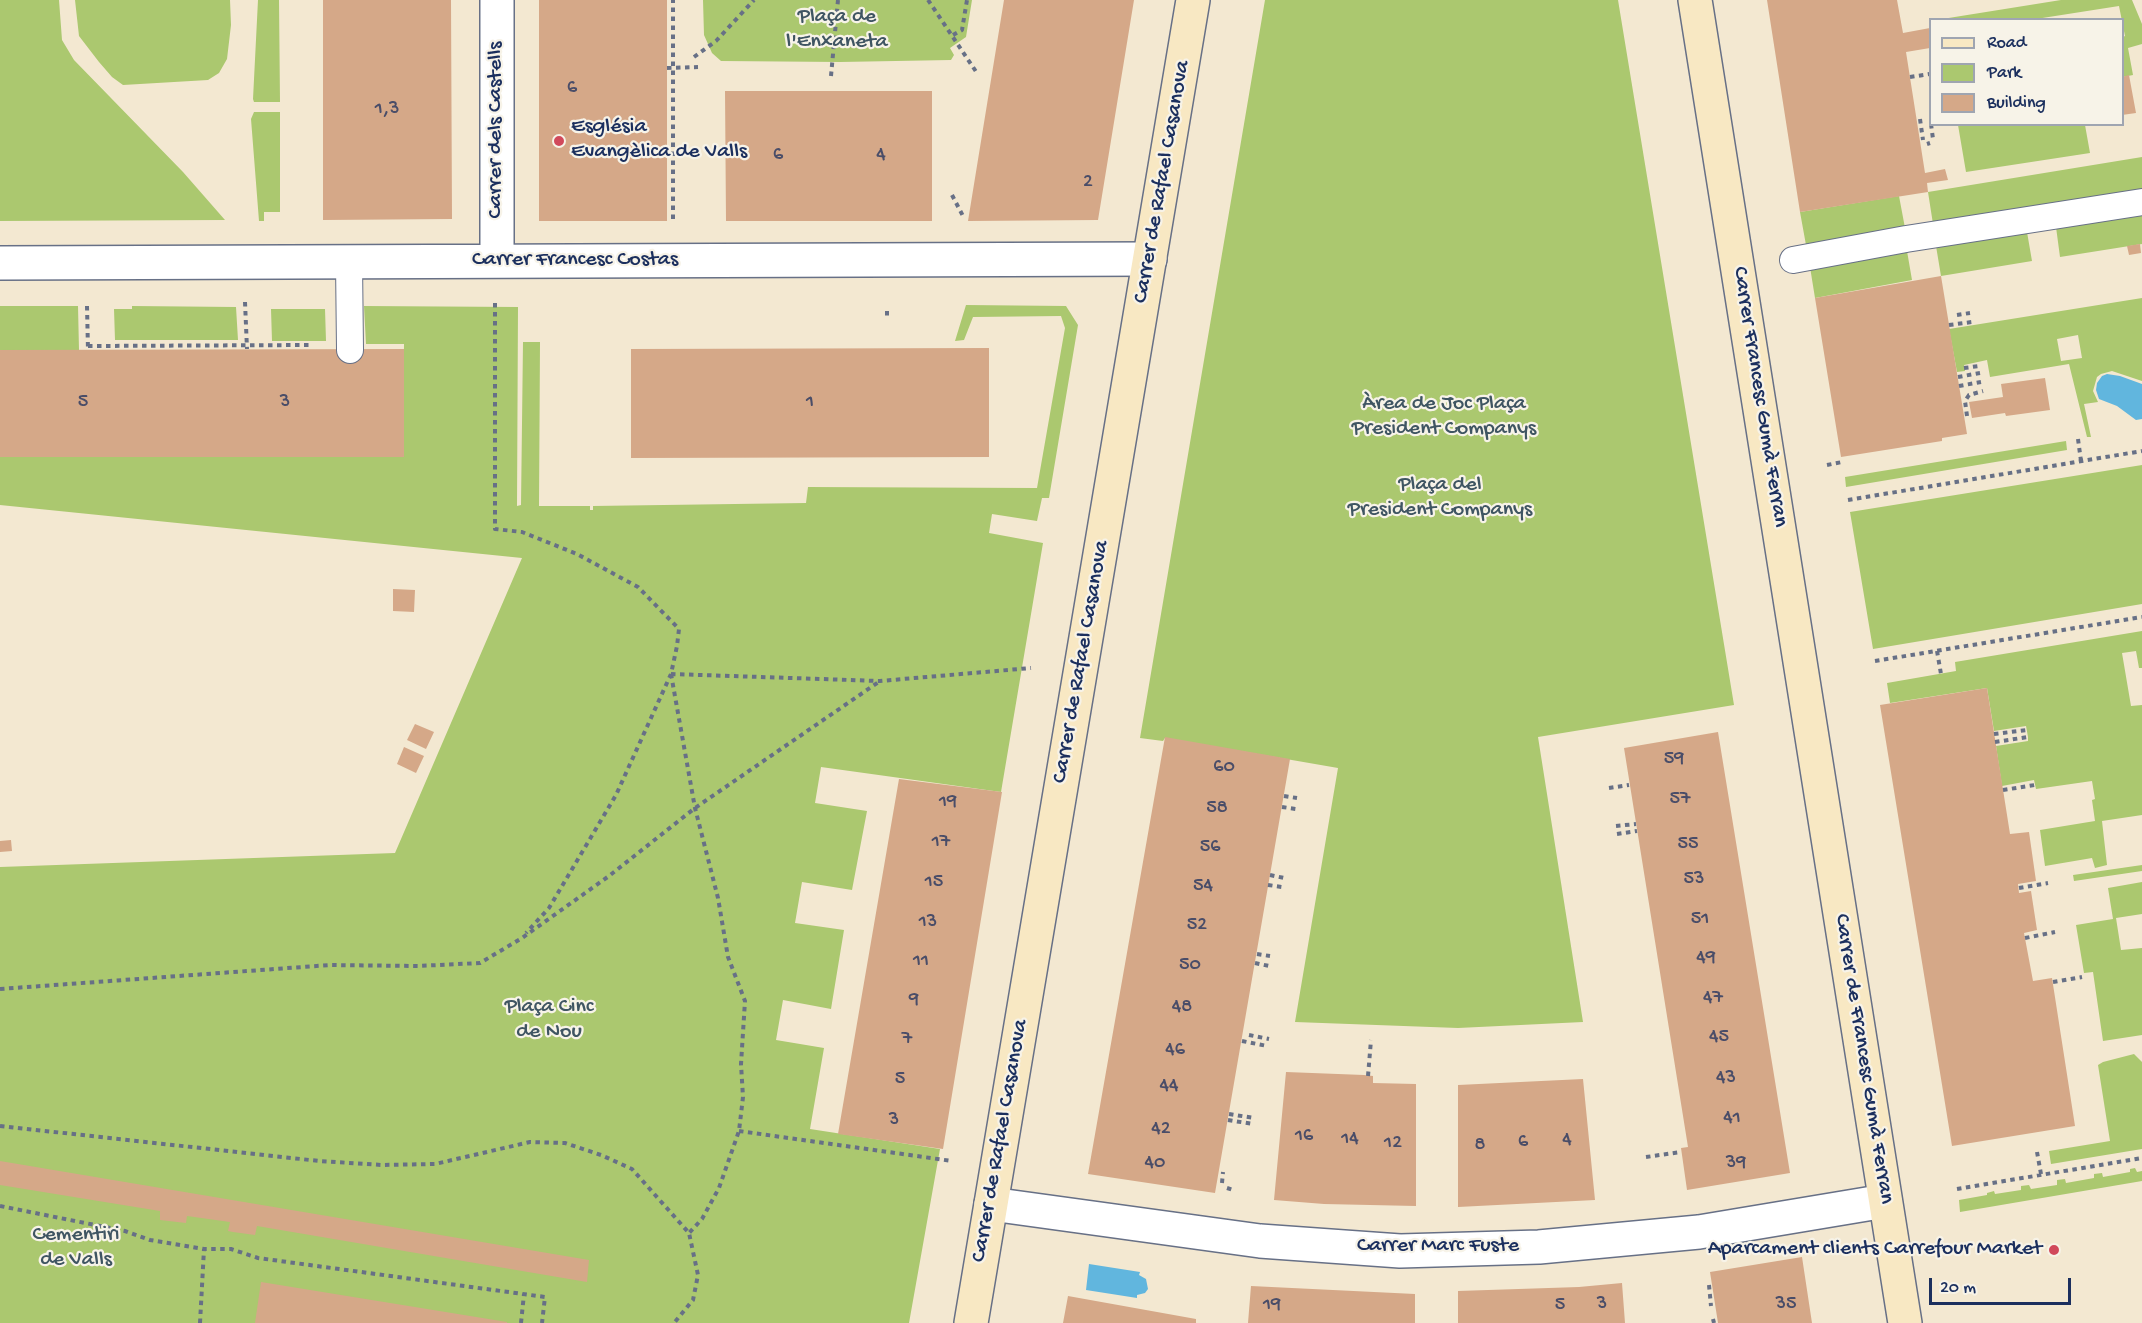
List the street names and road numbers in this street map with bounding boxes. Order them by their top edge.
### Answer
street label: Carrer dels Castells [484,42,510,218]
street label: Carrer de Rafael Casanova [1129,59,1197,305]
street label: Carrer Francesc Costas [472,248,678,274]
street label: Carrer Francesc Gumà Ferran [1725,265,1793,529]
street label: Carrer de Rafael Casanova [1048,539,1116,785]
street label: Carrer de Francesc Gumà Ferran [1827,912,1899,1206]
street label: Carrer de Rafael Casanova [967,1018,1035,1264]
street label: Carrer Marc Fuste [1357,1234,1519,1260]

